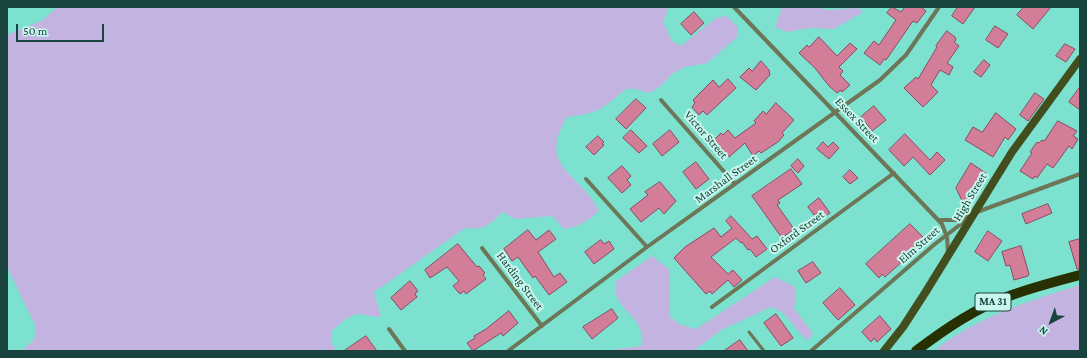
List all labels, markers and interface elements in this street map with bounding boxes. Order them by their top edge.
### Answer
scale bar [18,16,106,42]
text: 50 m [23,24,47,38]
street label: Essex Street [832,94,882,146]
street label: Victor Street [681,108,731,162]
street label: Marshall Street [692,152,760,206]
street label: High Street [950,170,990,224]
street label: Oxford Street [767,207,827,257]
street label: Elm Street [896,223,942,267]
street label: Harding Street [493,249,547,313]
road number: MA 31 [975,293,1011,311]
north arrow [1031,302,1071,342]
text: N [1036,324,1050,338]

